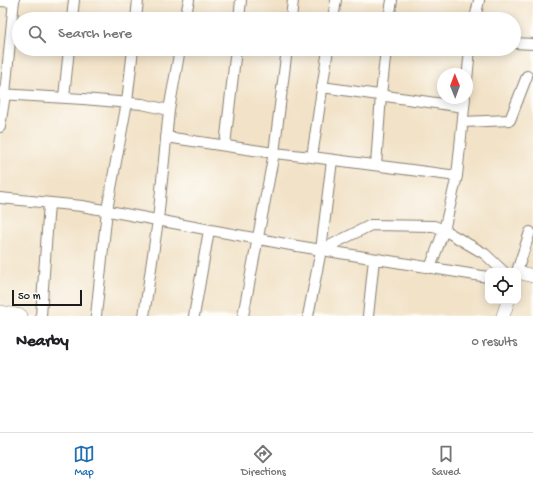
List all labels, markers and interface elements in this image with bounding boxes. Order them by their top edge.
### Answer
search box [12,12,521,56]
icon: search [26,23,48,45]
text: Search here [58,25,132,43]
north arrow [437,68,473,104]
map controls [485,268,521,304]
button: locate [485,268,521,304]
scale bar [12,288,82,307]
text: 50 m [18,291,40,303]
text: Nearby [16,332,69,352]
text: 0 results [471,335,517,350]
tab: Map [73,443,95,479]
tab: Directions [241,443,286,479]
tab: Saved [432,443,460,479]

